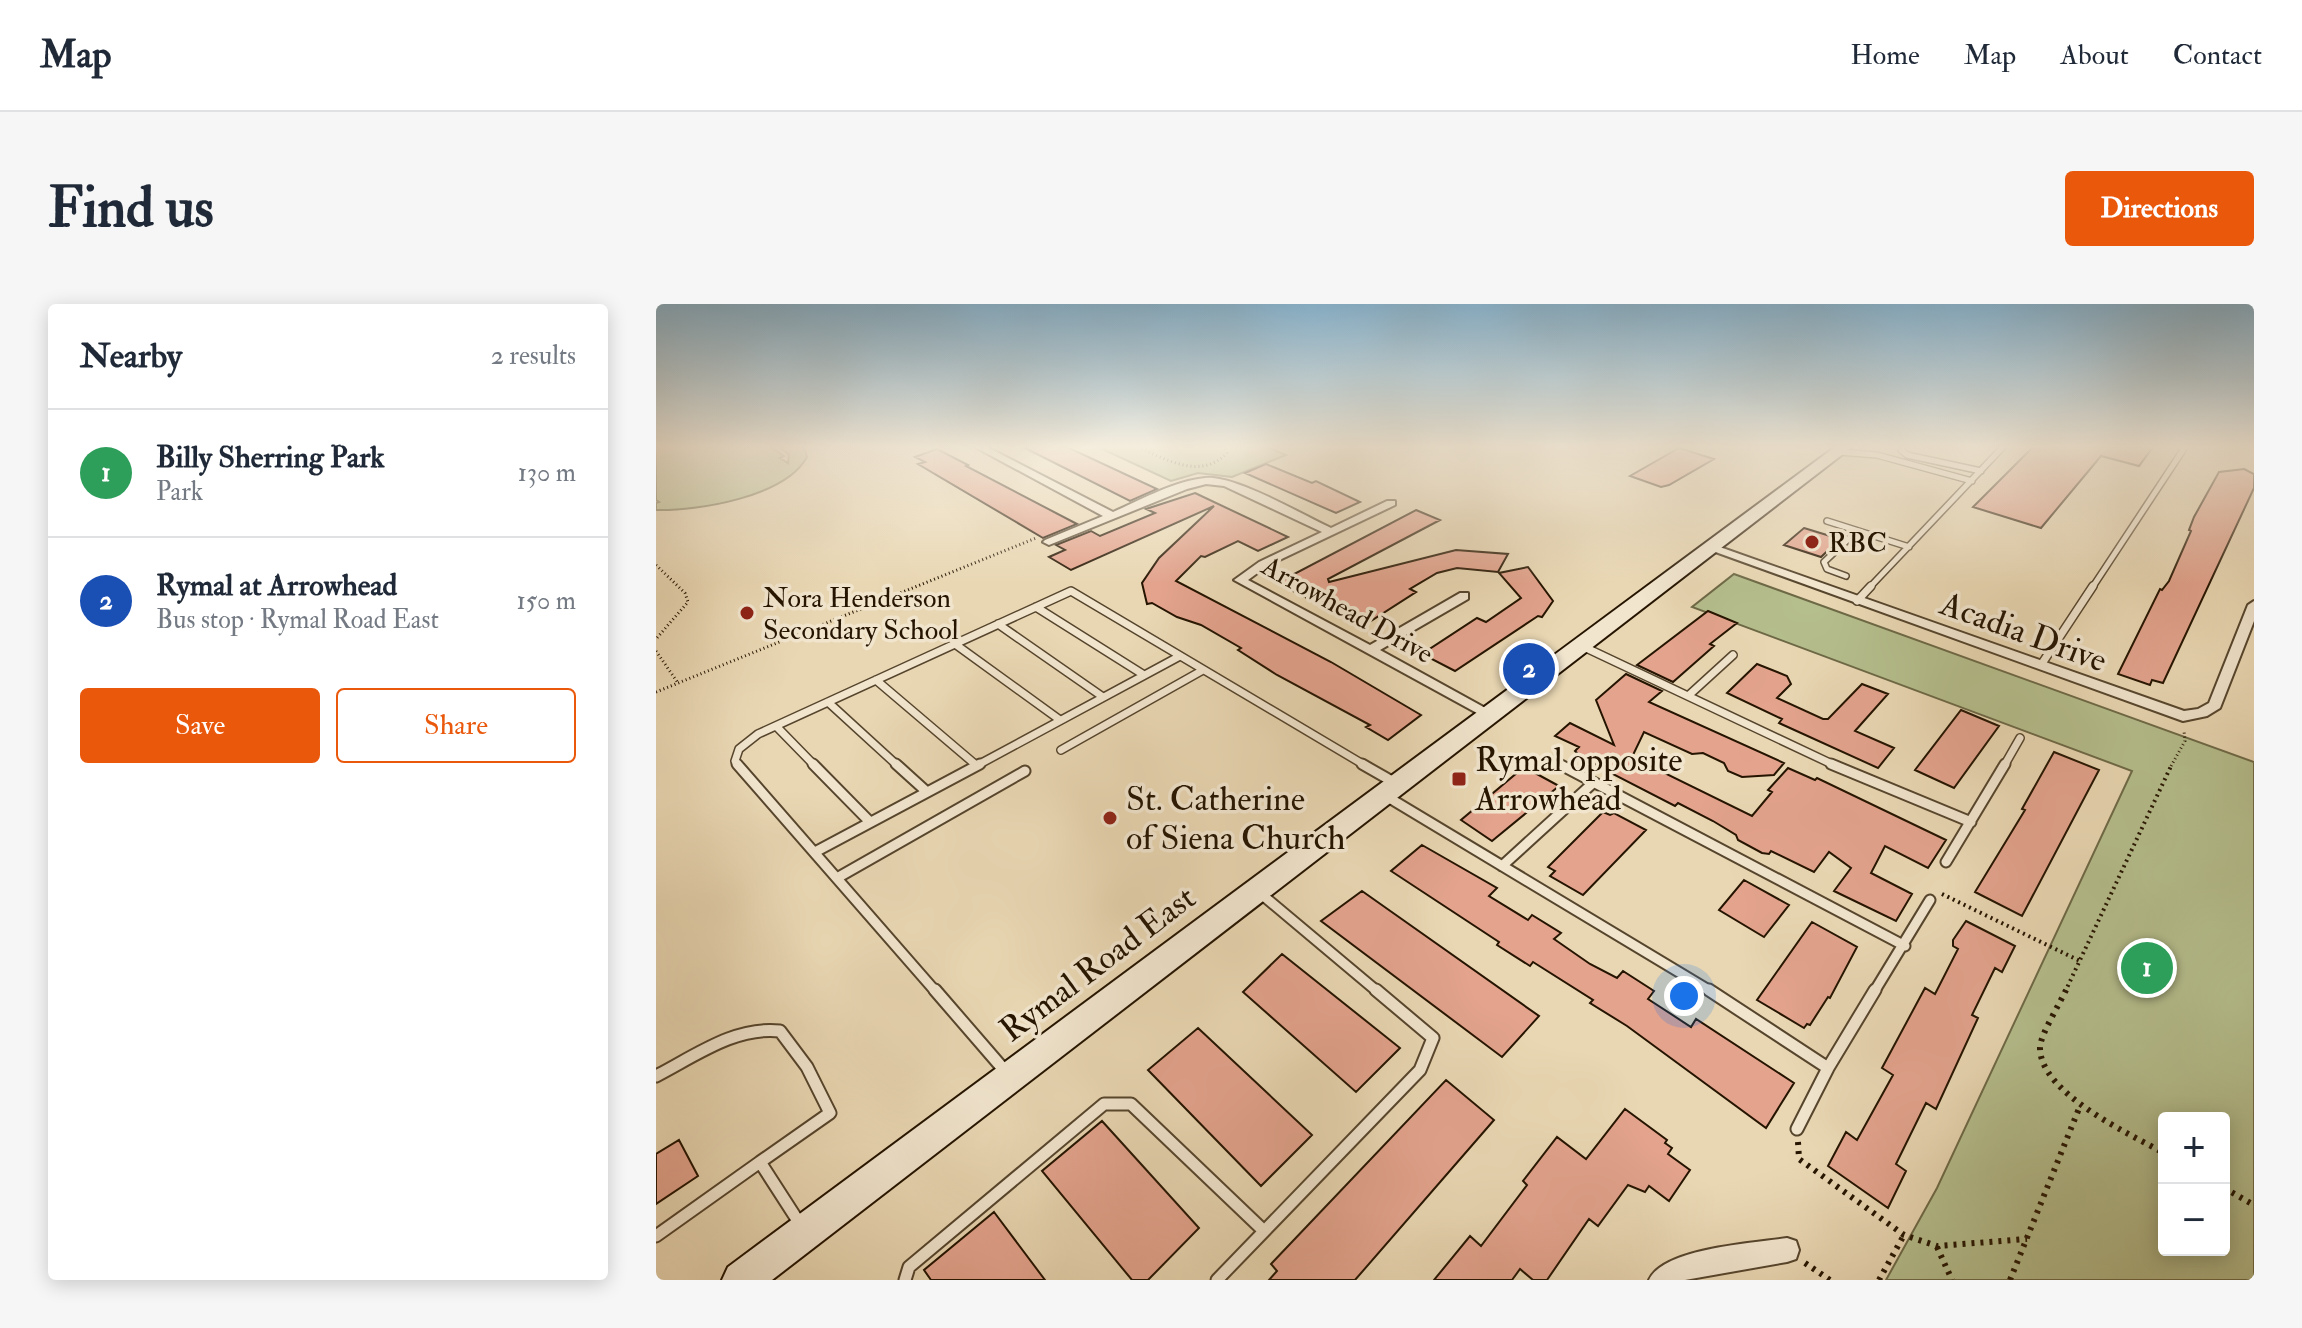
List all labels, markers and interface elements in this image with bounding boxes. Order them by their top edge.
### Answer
text: Map [40,31,111,79]
text: Home [1850,38,1920,73]
text: Map [1964,38,2016,73]
text: About [2060,38,2129,73]
text: Contact [2173,38,2262,73]
button: Directions [2065,171,2254,246]
text: Find us [48,173,214,244]
text: Nearby [80,335,182,378]
text: 2 results [491,340,576,372]
text: Billy Sherring Park [156,439,385,476]
text: 1 [101,457,111,489]
text: 130 m [518,457,576,489]
text: Park [156,476,203,508]
place label: RBC [1828,526,1887,561]
marker: RBC [1803,533,1821,551]
street label: Arrowhead Drive [1255,548,1439,672]
text: Rymal at Arrowhead [156,567,397,604]
place label: Nora Henderson Secondary School [763,581,959,648]
street label: Acadia Drive [1933,582,2113,682]
text: 2 [99,585,113,617]
text: 150 m [517,585,576,617]
text: Bus stop · Rymal Road East [156,604,439,636]
marker: Nora Henderson Secondary School [738,604,756,622]
pin: 2 [1503,639,1555,699]
button: Save [80,688,320,763]
button: Share [336,688,576,763]
place label: Rymal opposite Arrowhead [1474,739,1683,821]
marker: Rymal opposite Arrowhead [1450,770,1468,788]
place label: St. Catherine of Siena Church [1126,778,1345,860]
marker: St. Catherine of Siena Church [1101,809,1119,827]
street label: Rymal Road East [991,877,1204,1052]
pin: 1 [2121,938,2173,998]
your location [1664,976,1704,1016]
map controls [2158,1112,2230,1256]
button: + [2158,1112,2230,1184]
button: − [2158,1184,2230,1256]

